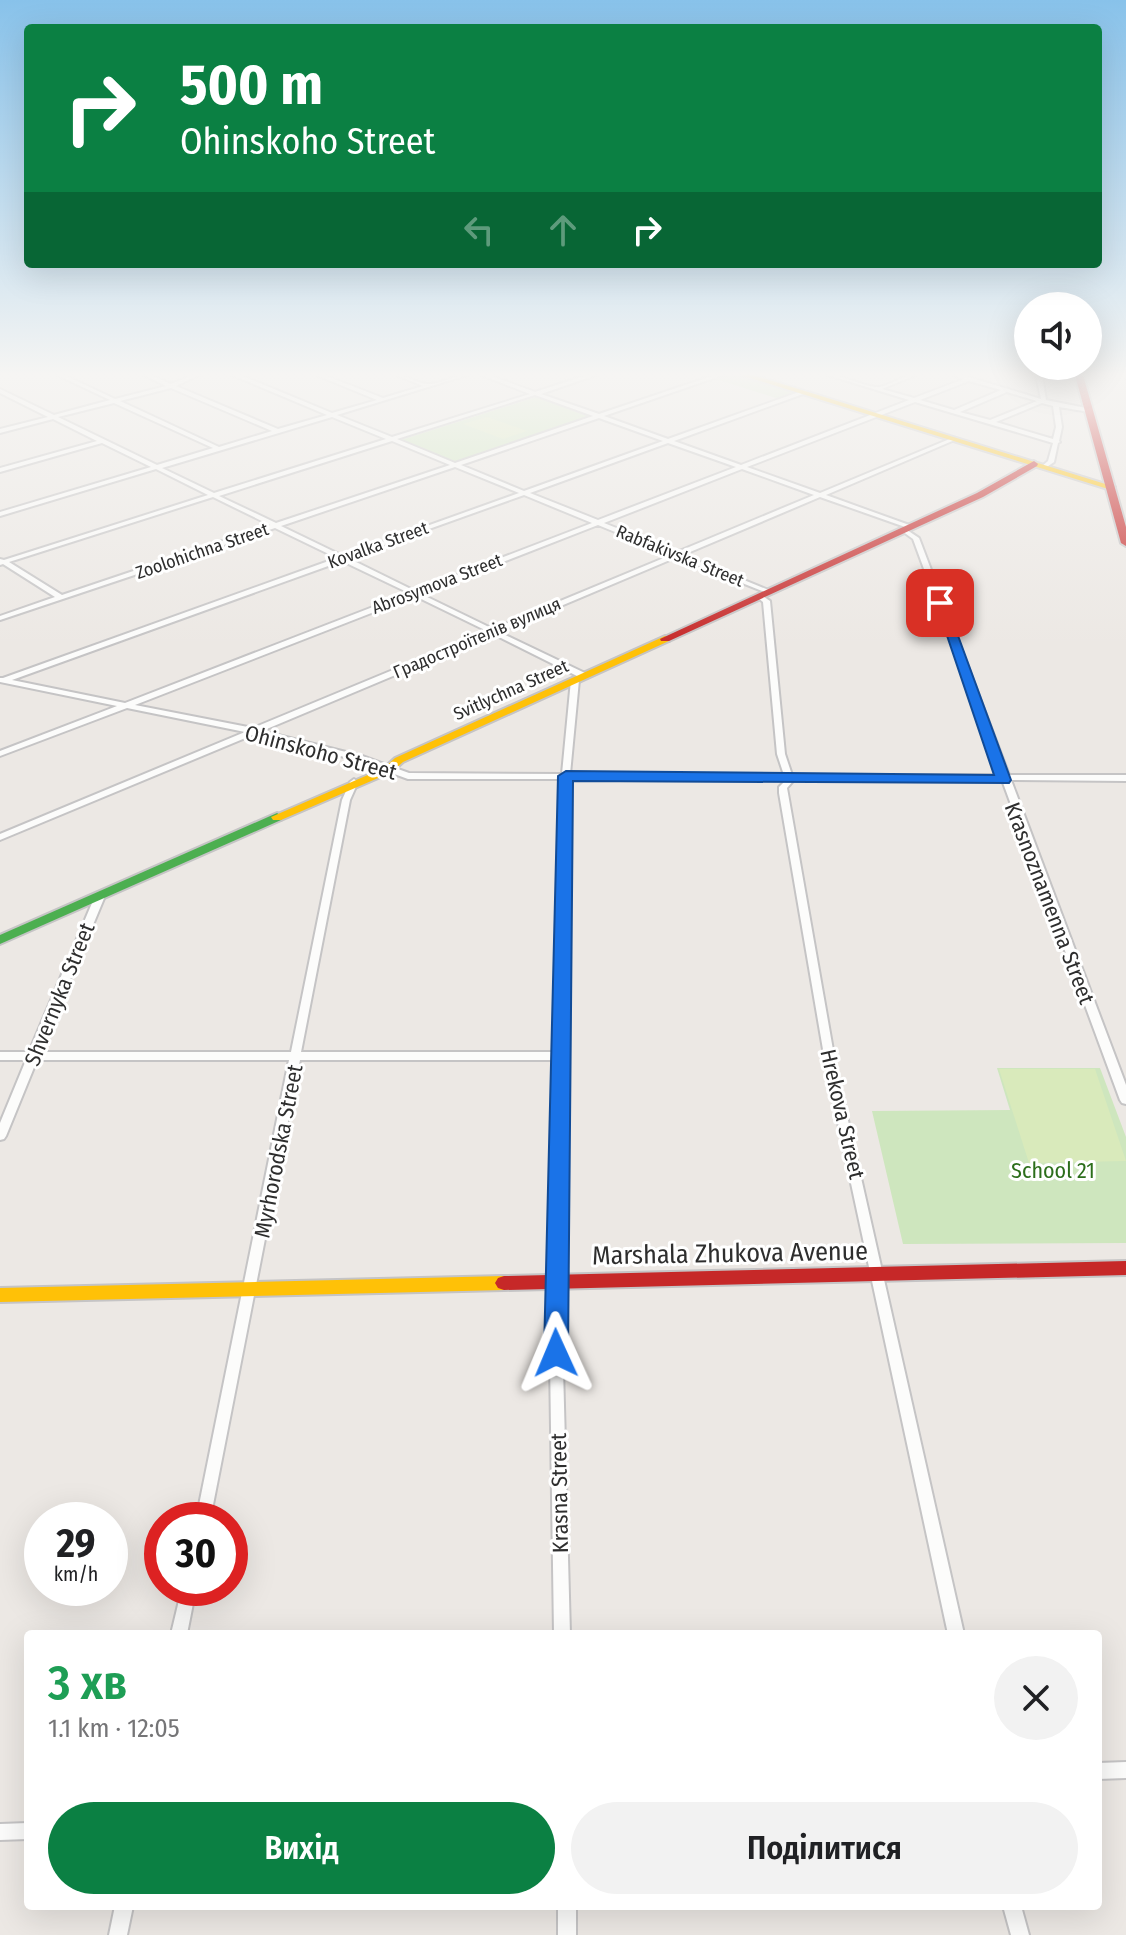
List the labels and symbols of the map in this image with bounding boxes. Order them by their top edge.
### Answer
street label: Kovalka Street [325,517,431,573]
street label: Zoolohichna Street [133,518,271,584]
street label: Rabfakivska Street [613,520,747,592]
street label: Abrosymova Street [369,549,505,619]
pin [906,569,974,637]
street label: Градостроїтелiв вулиця [390,593,564,683]
street label: Svitlychna Street [450,655,572,725]
street label: Ohinskoho Street [242,719,400,786]
street label: Krasnoznamenna Street [999,799,1101,1009]
street label: Shvernyka Street [19,918,101,1070]
street label: Hrekova Street [814,1047,871,1182]
street label: Myrhorodska Street [248,1061,309,1240]
park label: School 21 [1011,1157,1095,1184]
street label: Marshala Zhukova Avenue [592,1236,868,1271]
position arrow [514,1311,598,1395]
street label: Krasna Street [545,1432,574,1553]
speed limit sign: 30 [144,1502,248,1606]

